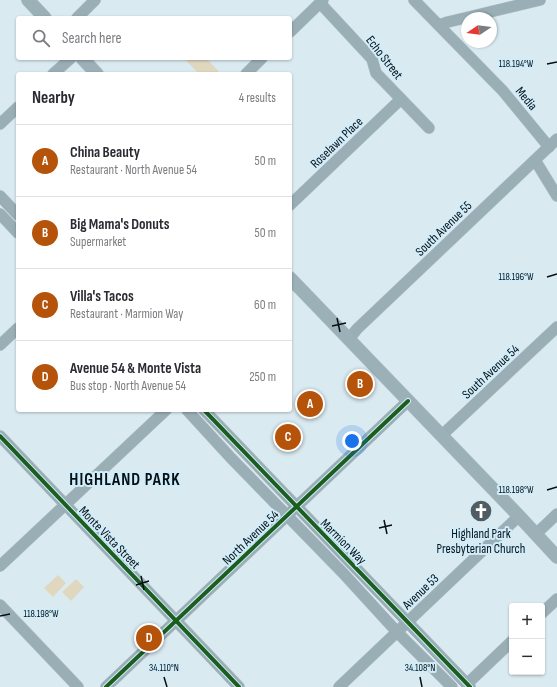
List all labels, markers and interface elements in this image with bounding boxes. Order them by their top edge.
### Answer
north arrow [461,12,497,48]
search box [16,16,292,60]
icon: search [30,27,52,49]
text: Search here [62,29,122,48]
street label: Echo Street [362,33,406,83]
text: 118.194°W [499,58,534,70]
street label: Media [512,84,541,114]
text: Nearby [32,88,75,108]
text: 4 results [239,90,276,106]
street label: Roselawn Place [307,114,366,172]
text: China Beauty [70,143,140,162]
text: A [42,153,48,169]
text: 50 m [255,153,276,169]
text: Restaurant · North Avenue 54 [70,162,197,178]
street label: South Avenue 55 [412,198,475,260]
text: Big Mama's Donuts [70,215,170,234]
text: B [42,225,48,241]
text: 50 m [255,225,276,241]
text: Supermarket [70,234,126,250]
text: 118.196°W [498,271,534,283]
text: Villa's Tacos [70,287,134,306]
text: C [42,297,48,313]
text: 60 m [254,297,276,313]
text: Restaurant · Marmion Way [70,306,183,322]
street label: South Avenue 54 [459,341,523,402]
text: Avenue 54 & Monte Vista [70,359,201,378]
text: D [42,369,48,385]
text: 250 m [249,369,276,385]
pin: B [347,369,373,399]
text: Bus stop · North Avenue 54 [70,378,186,394]
pin: A [297,389,323,419]
pin: C [275,422,301,452]
your location [342,431,362,451]
district label: HIGHLAND PARK [69,470,181,490]
text: 118.198°W [499,484,534,496]
church icon: Highland Park Presbyterian Church [468,498,494,524]
street label: Monte Vista Street [75,503,143,573]
street label: North Avenue 54 [219,507,283,568]
street label: Marmion Way [317,515,370,568]
place label: Highland Park Presbyterian Church [437,526,525,557]
street label: Avenue 53 [398,571,442,614]
map controls [509,603,545,675]
button: + [509,603,545,639]
text: 118.198°W [24,608,59,620]
pin: D [136,623,162,653]
button: − [509,639,545,675]
text: 34.110°N [149,662,179,674]
text: 34.108°N [405,662,435,674]

